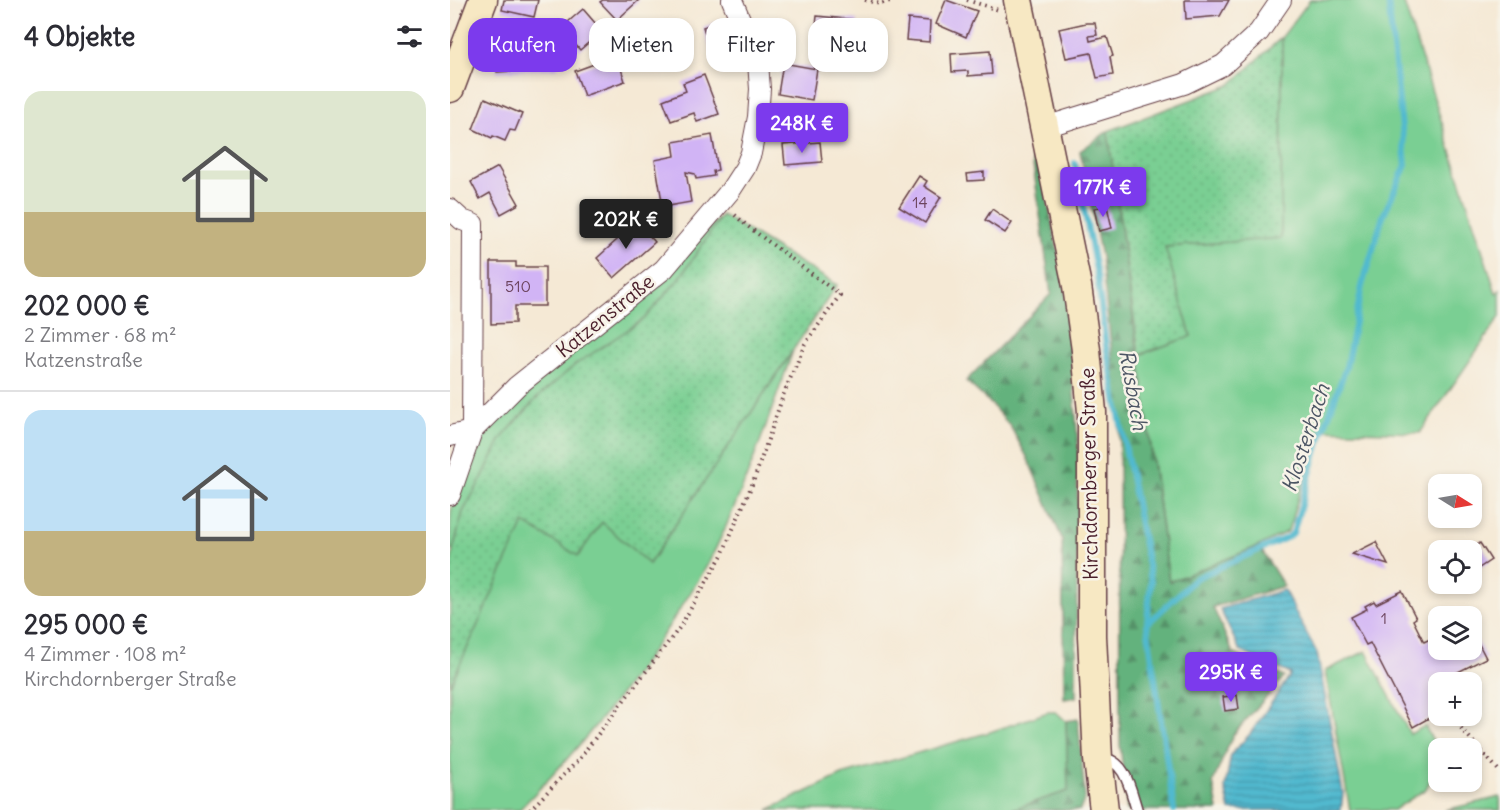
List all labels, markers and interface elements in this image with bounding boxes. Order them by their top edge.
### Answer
chip: Kaufen [468,18,577,72]
chip: Mieten [589,18,694,72]
chip: Filter [706,18,796,72]
chip: Neu [808,18,888,72]
text: 4 Objekte [24,20,135,53]
icon: filters [393,20,426,53]
pin: 248K € [753,103,851,154]
text: 248K € [770,110,834,135]
icon: home [171,130,279,238]
pin: 177K € [1054,167,1152,218]
text: 177K € [1074,174,1132,199]
house number: 14 [912,192,928,212]
pin: 202K € [577,199,675,250]
text: 202K € [593,206,659,231]
street label: Katzenstraße [551,269,659,363]
house number: 510 [505,276,531,296]
text: 202 000 € [24,289,150,322]
text: 2 Zimmer · 68 m² [24,322,176,347]
text: Katzenstraße [24,347,143,372]
water label: Rusbach [1113,348,1154,433]
street label: Kirchdornberger Straße [1074,368,1103,580]
water label: Klosterbach [1275,380,1336,495]
icon: home [171,449,279,557]
north arrow [1428,474,1482,528]
map controls [1428,474,1482,792]
button: locate [1428,540,1482,594]
button: layers [1428,606,1482,660]
text: 295 000 € [24,608,149,641]
house number: 1 [1381,608,1387,628]
text: 4 Zimmer · 108 m² [24,641,187,666]
pin: 295K € [1182,652,1280,703]
text: 295K € [1199,659,1263,684]
text: Kirchdornberger Straße [24,666,236,691]
button: + [1428,672,1482,726]
button: − [1428,738,1482,792]

